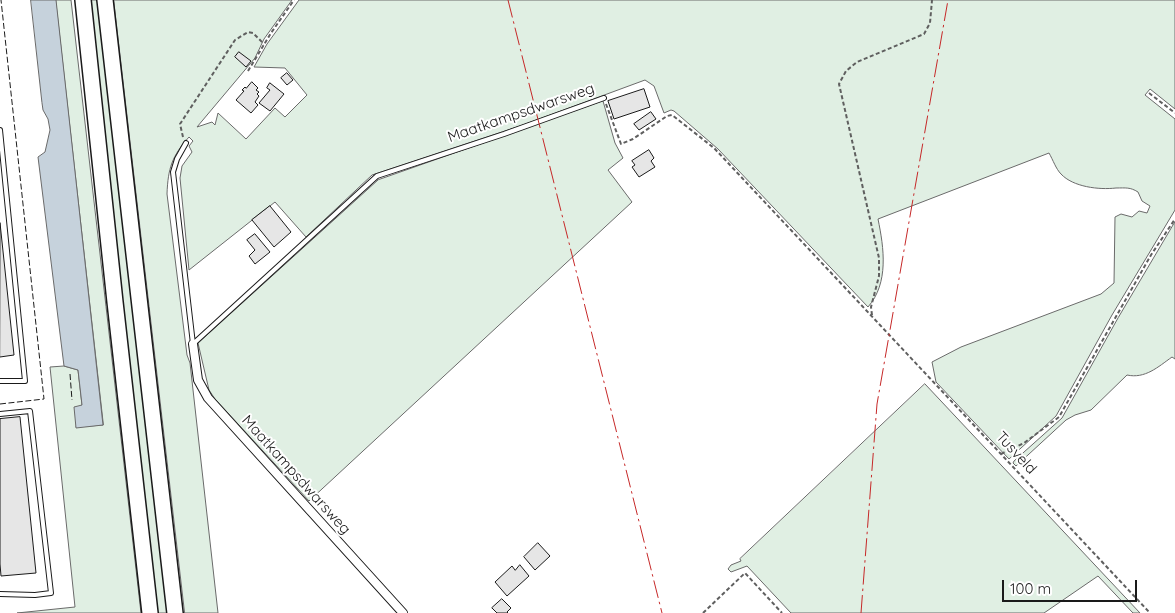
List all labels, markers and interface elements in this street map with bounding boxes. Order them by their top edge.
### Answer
street label: Maatkampsdwarsweg [445,79,597,147]
street label: Maatkampsdwarsweg [238,412,354,538]
street label: Tusveld [992,428,1040,478]
scale bar [1005,570,1140,602]
text: 100 m [1010,579,1051,598]

